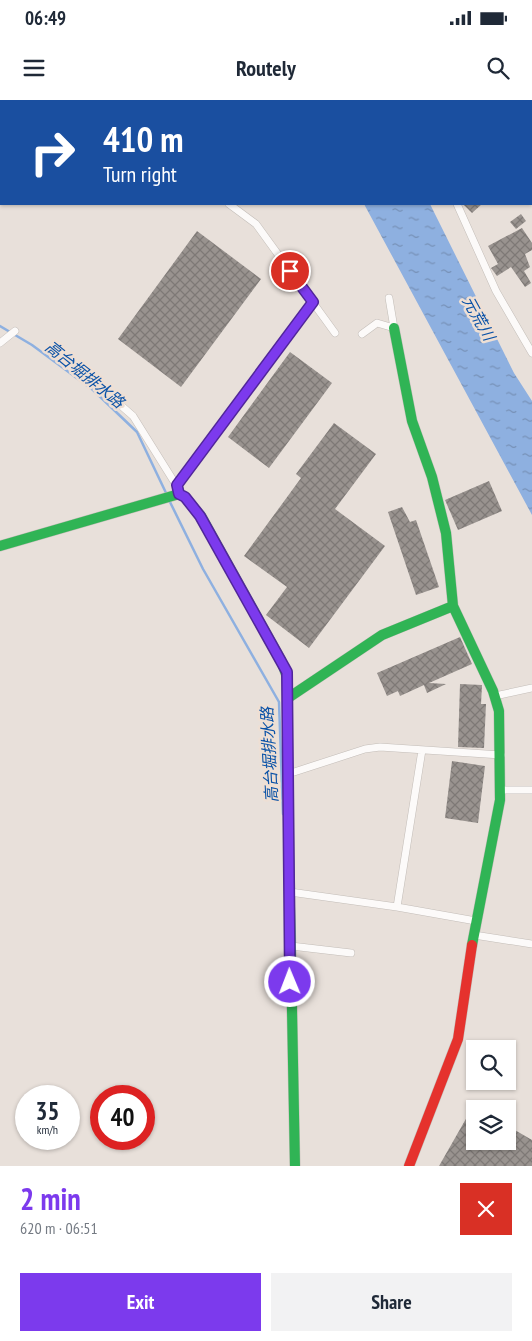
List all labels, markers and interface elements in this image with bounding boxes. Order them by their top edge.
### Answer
text: 06:49 [25,6,66,30]
icon: menu [20,54,48,82]
text: Routely [236,54,296,82]
icon: search [484,54,512,82]
text: 410 m [103,116,184,162]
icon: right [20,120,85,185]
text: Turn right [103,160,177,188]
pin [269,250,311,292]
icon: arrive [276,257,304,285]
water label: 元荒川 [459,292,500,346]
water label: 高台堀排水路 [41,336,130,413]
water label: 高台堀排水路 [256,705,281,803]
position arrow [263,955,315,1007]
map controls [466,1040,516,1150]
button: search [466,1040,516,1090]
speed limit sign: 40 [90,1085,155,1150]
text: 35 [36,1095,59,1127]
button: layers [466,1100,516,1150]
text: km/h [37,1122,58,1137]
text: 2 min [20,1179,81,1218]
button: close [460,1183,512,1235]
text: 620 m · 06:51 [20,1218,98,1238]
button: Exit [20,1273,261,1331]
button: Share [271,1273,512,1331]

